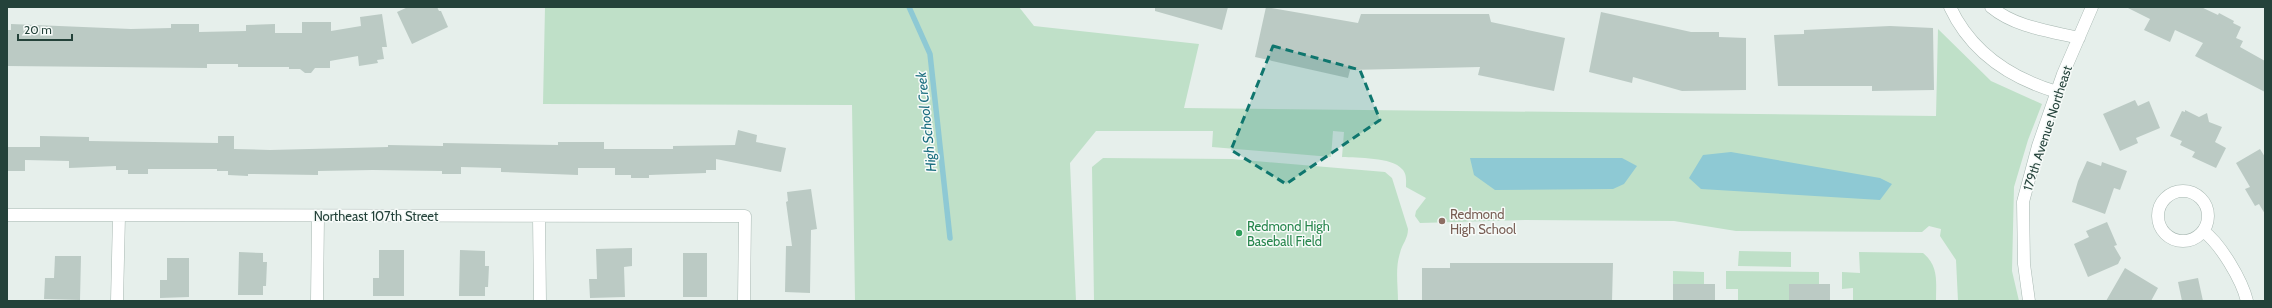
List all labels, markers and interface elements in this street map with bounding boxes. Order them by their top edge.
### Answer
scale bar [18,16,72,42]
text: 20 m [24,22,52,37]
street label: 179th Avenue Northeast [2019,63,2075,193]
water label: High School Creek [912,70,940,173]
place label: Redmond High School [1450,206,1516,237]
street label: Northeast 107th Street [314,208,439,224]
marker: Redmond High School [1437,216,1447,226]
place label: Redmond High Baseball Field [1247,218,1330,249]
marker: Redmond High Baseball Field [1234,228,1244,238]

